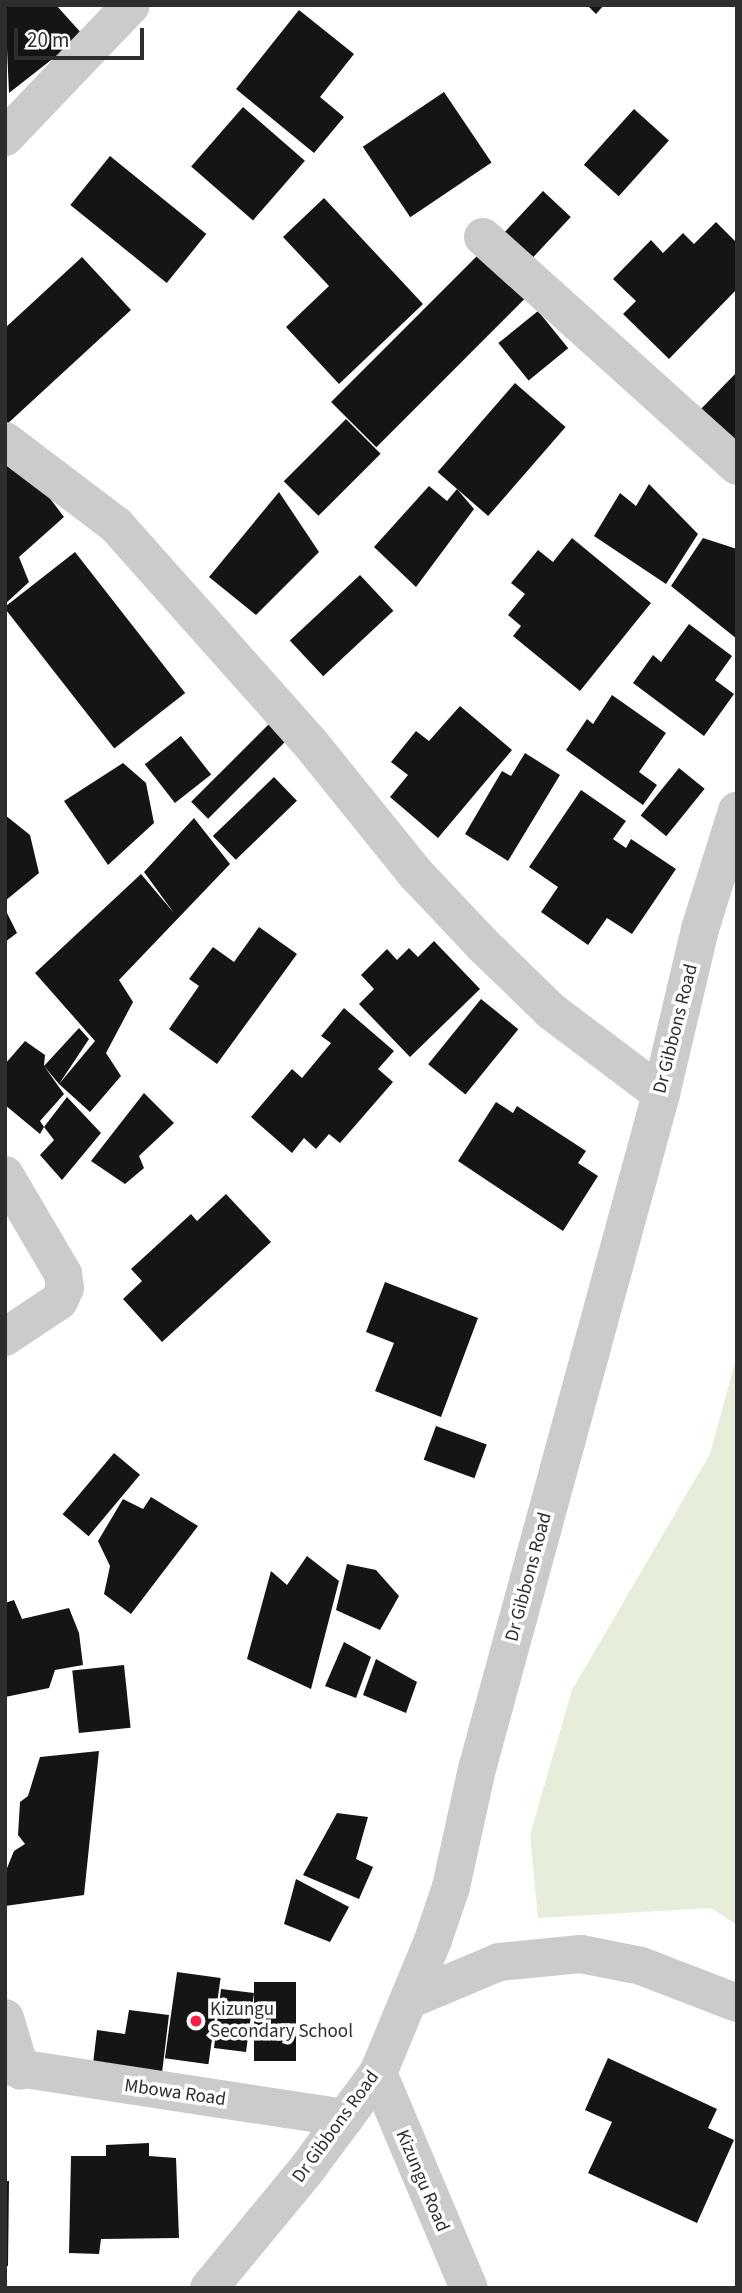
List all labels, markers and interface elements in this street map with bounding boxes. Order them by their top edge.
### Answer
scale bar [18,14,147,58]
text: 20 m [27,25,69,55]
street label: Dr Gibbons Road [649,962,703,1096]
street label: Dr Gibbons Road [501,1510,557,1644]
place label: Kizungu Secondary School [210,1999,353,2043]
marker: Kizungu Secondary School [188,2013,204,2029]
street label: Dr Gibbons Road [288,2067,384,2187]
street label: Mbowa Road [123,2075,227,2111]
street label: Kizungu Road [390,2126,454,2236]

